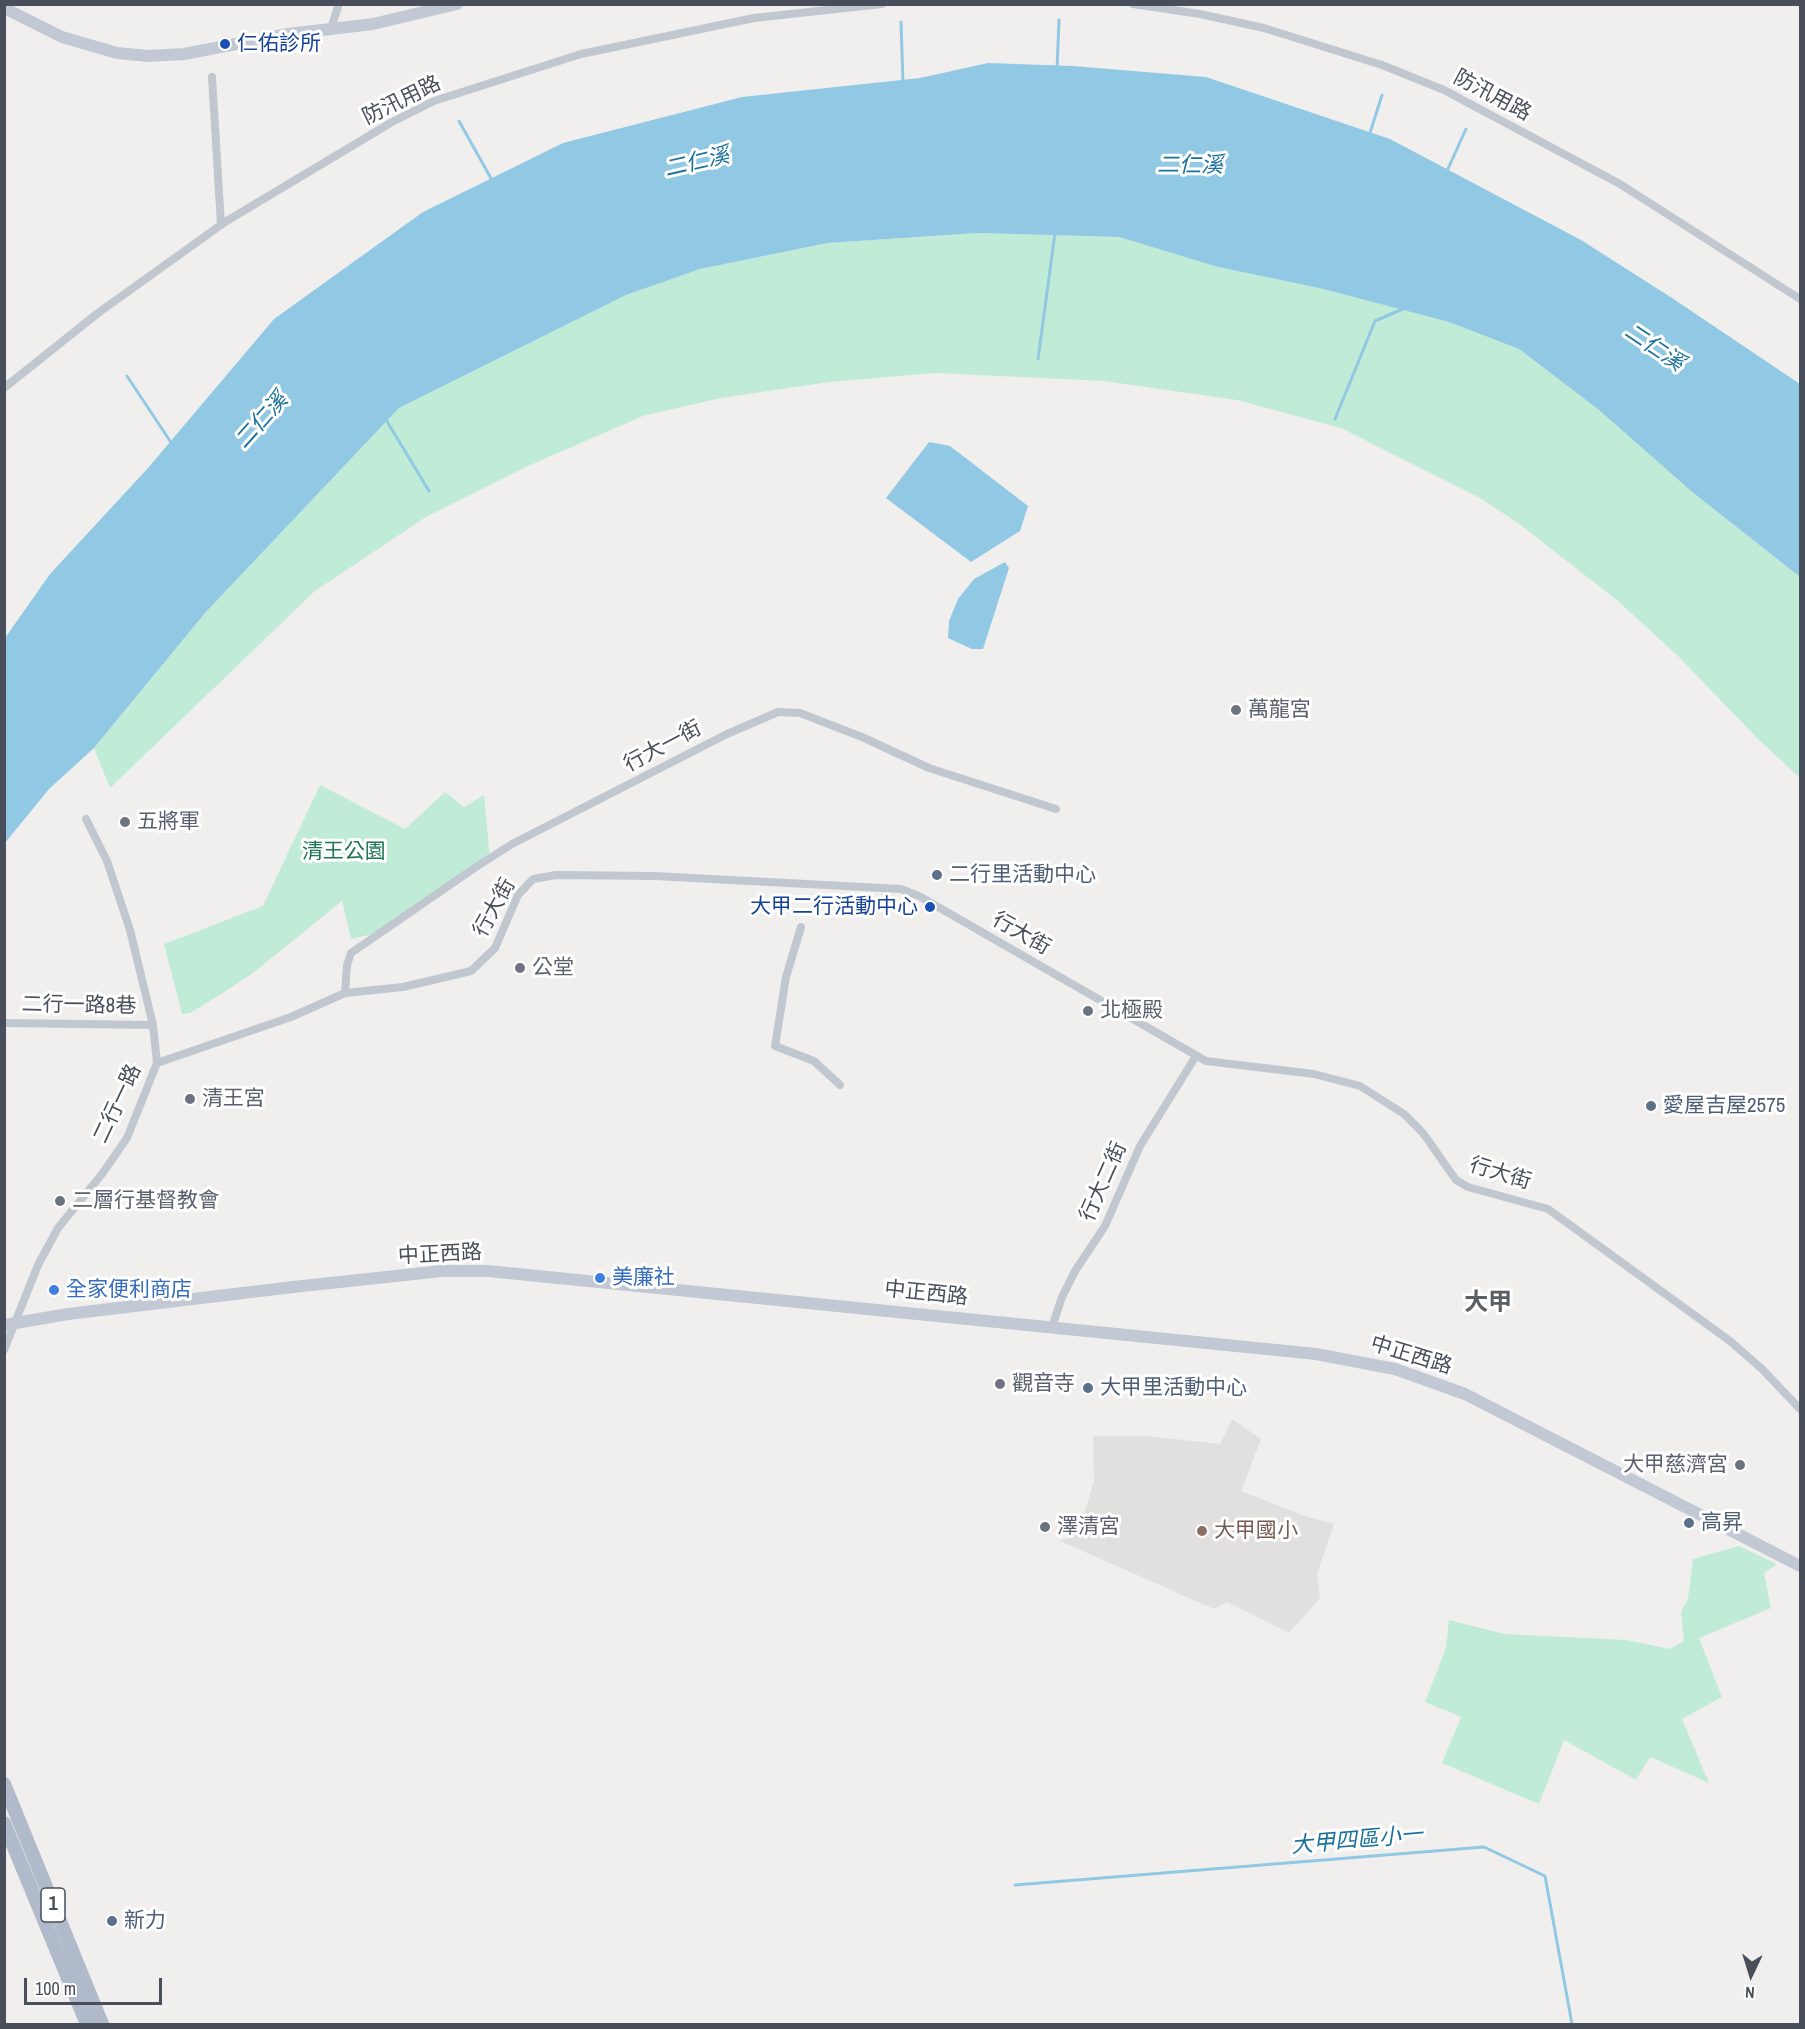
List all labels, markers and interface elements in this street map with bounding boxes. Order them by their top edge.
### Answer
place label: 仁佑診所 [237,31,321,57]
marker: 仁佑診所 [218,37,232,51]
street label: 防汛用路 [1449,65,1535,127]
street label: 防汛用路 [359,71,445,131]
water label: 二仁溪 [662,143,732,183]
water label: 二仁溪 [1157,153,1223,179]
water label: 二仁溪 [1619,319,1689,377]
water label: 二仁溪 [230,388,294,454]
place label: 萬龍宮 [1248,697,1311,723]
marker: 萬龍宮 [1229,703,1243,717]
street label: 行大一街 [620,716,706,778]
place label: 五將軍 [137,809,200,835]
marker: 五將軍 [118,815,132,829]
park label: 清王公園 [302,839,386,865]
place label: 二行里活動中心 [949,862,1096,888]
marker: 二行里活動中心 [930,868,944,882]
street label: 行大街 [469,874,521,942]
place label: 大甲二行活動中心 [750,894,918,920]
marker: 大甲二行活動中心 [923,900,937,914]
street label: 行大街 [987,907,1055,961]
place label: 公堂 [532,955,574,981]
marker: 公堂 [513,961,527,975]
street label: 二行一路8巷 [22,992,136,1020]
place label: 北極殿 [1100,998,1163,1024]
marker: 北極殿 [1081,1004,1095,1018]
street label: 二行一路 [89,1061,147,1147]
place label: 清王宮 [202,1086,265,1112]
marker: 清王宮 [183,1092,197,1106]
place label: 愛屋吉屋2575 [1663,1093,1785,1119]
marker: 愛屋吉屋2575 [1644,1099,1658,1113]
street label: 行大二街 [1075,1139,1133,1225]
street label: 行大街 [1466,1153,1534,1195]
place label: 二層行基督教會 [72,1188,219,1214]
marker: 二層行基督教會 [53,1194,67,1208]
street label: 中正西路 [397,1240,483,1270]
place label: 美廉社 [612,1265,675,1291]
marker: 美廉社 [593,1271,607,1285]
place label: 全家便利商店 [66,1277,192,1303]
street label: 中正西路 [883,1277,969,1311]
marker: 全家便利商店 [47,1283,61,1297]
district label: 大甲 [1464,1290,1512,1318]
street label: 中正西路 [1367,1332,1455,1380]
place label: 觀音寺 [1012,1371,1075,1397]
place label: 大甲里活動中心 [1100,1375,1247,1401]
marker: 觀音寺 [993,1377,1007,1391]
marker: 大甲里活動中心 [1081,1381,1095,1395]
place label: 大甲慈濟宮 [1623,1452,1728,1478]
marker: 大甲慈濟宮 [1733,1458,1747,1472]
place label: 高昇 [1701,1510,1743,1536]
place label: 澤清宮 [1057,1514,1120,1540]
marker: 高昇 [1682,1516,1696,1530]
place label: 大甲國小 [1214,1518,1298,1544]
marker: 澤清宮 [1038,1520,1052,1534]
marker: 大甲國小 [1195,1524,1209,1538]
water label: 大甲四區小一 [1290,1822,1424,1860]
road number: 1 [41,1888,65,1922]
place label: 新力 [124,1908,166,1934]
marker: 新力 [105,1914,119,1928]
north arrow [1721,1945,1781,2005]
scale bar [27,1966,165,2004]
text: 100 m [35,1976,76,2001]
text: N [1744,1982,1755,2004]

